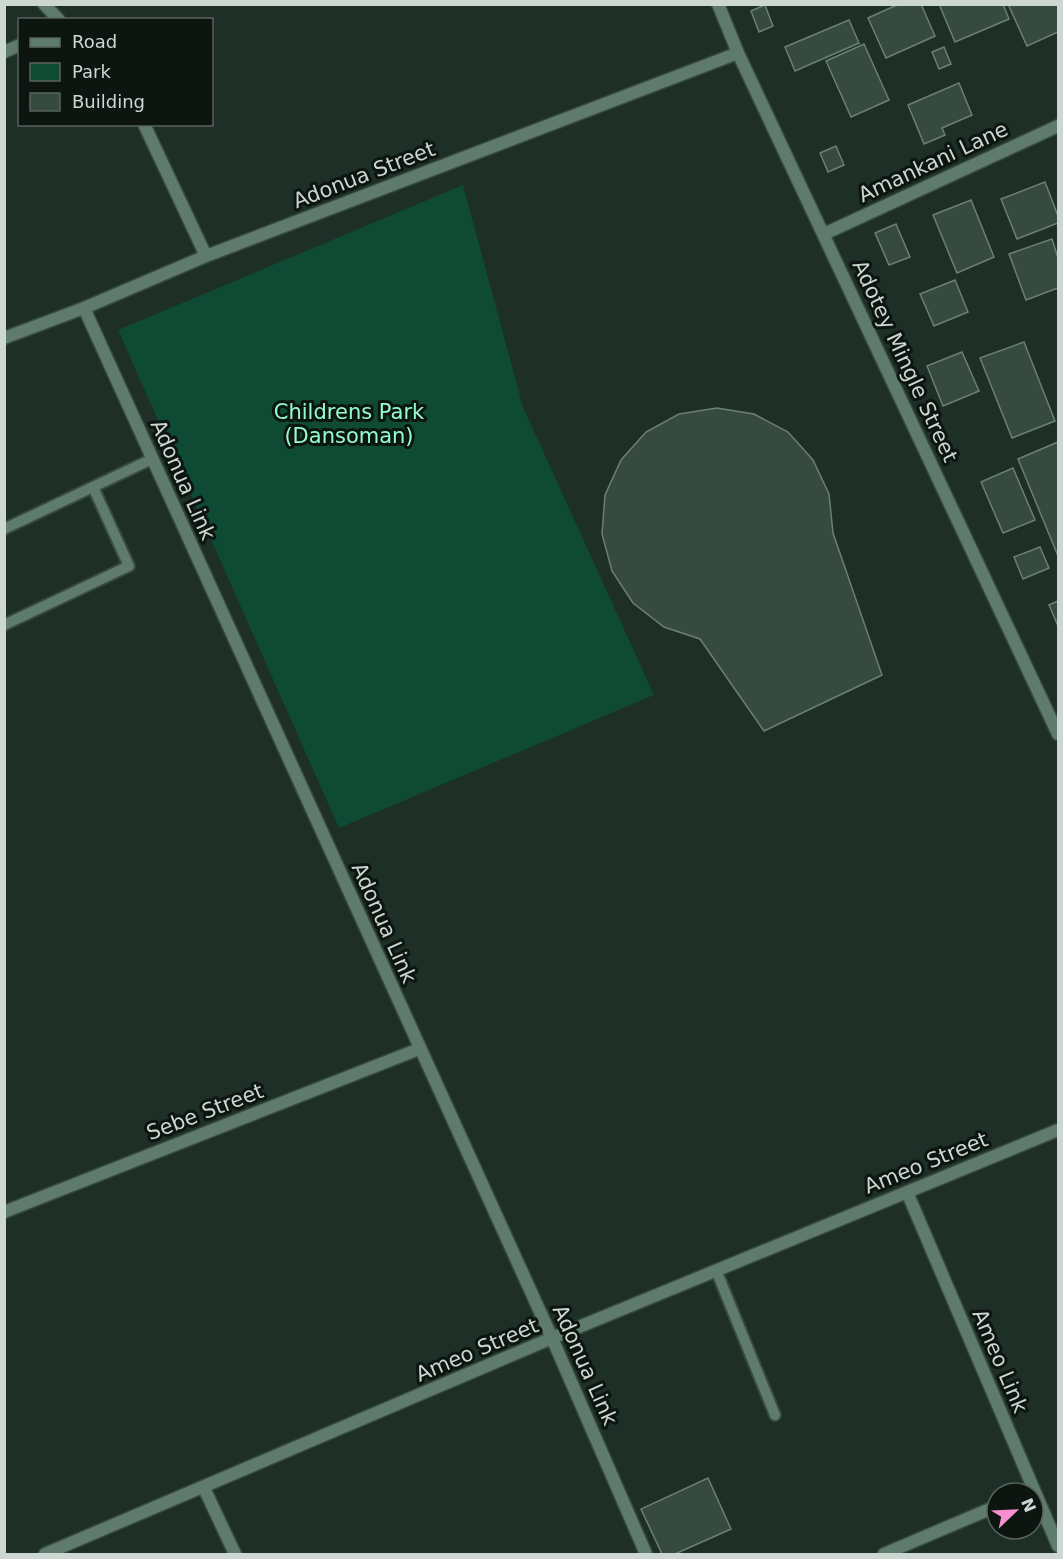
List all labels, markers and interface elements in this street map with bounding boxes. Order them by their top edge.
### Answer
legend [18,18,213,126]
text: Road [72,31,117,52]
text: Park [72,61,111,82]
text: Building [72,91,145,112]
street label: Amankani Lane [854,117,1012,207]
street label: Adonua Street [290,137,438,213]
street label: Adotey Mingle Street [848,256,962,466]
park label: Childrens Park (Dansoman) [274,400,425,448]
street label: Adonua Link [146,416,221,545]
street label: Adonua Link [347,859,422,988]
street label: Sebe Street [143,1079,267,1145]
street label: Ameo Street [861,1127,991,1199]
street label: Adonua Link [548,1301,623,1430]
street label: Ameo Link [967,1306,1033,1417]
street label: Ameo Street [412,1313,542,1387]
north arrow [985,1481,1045,1541]
text: N [1017,1495,1040,1515]

